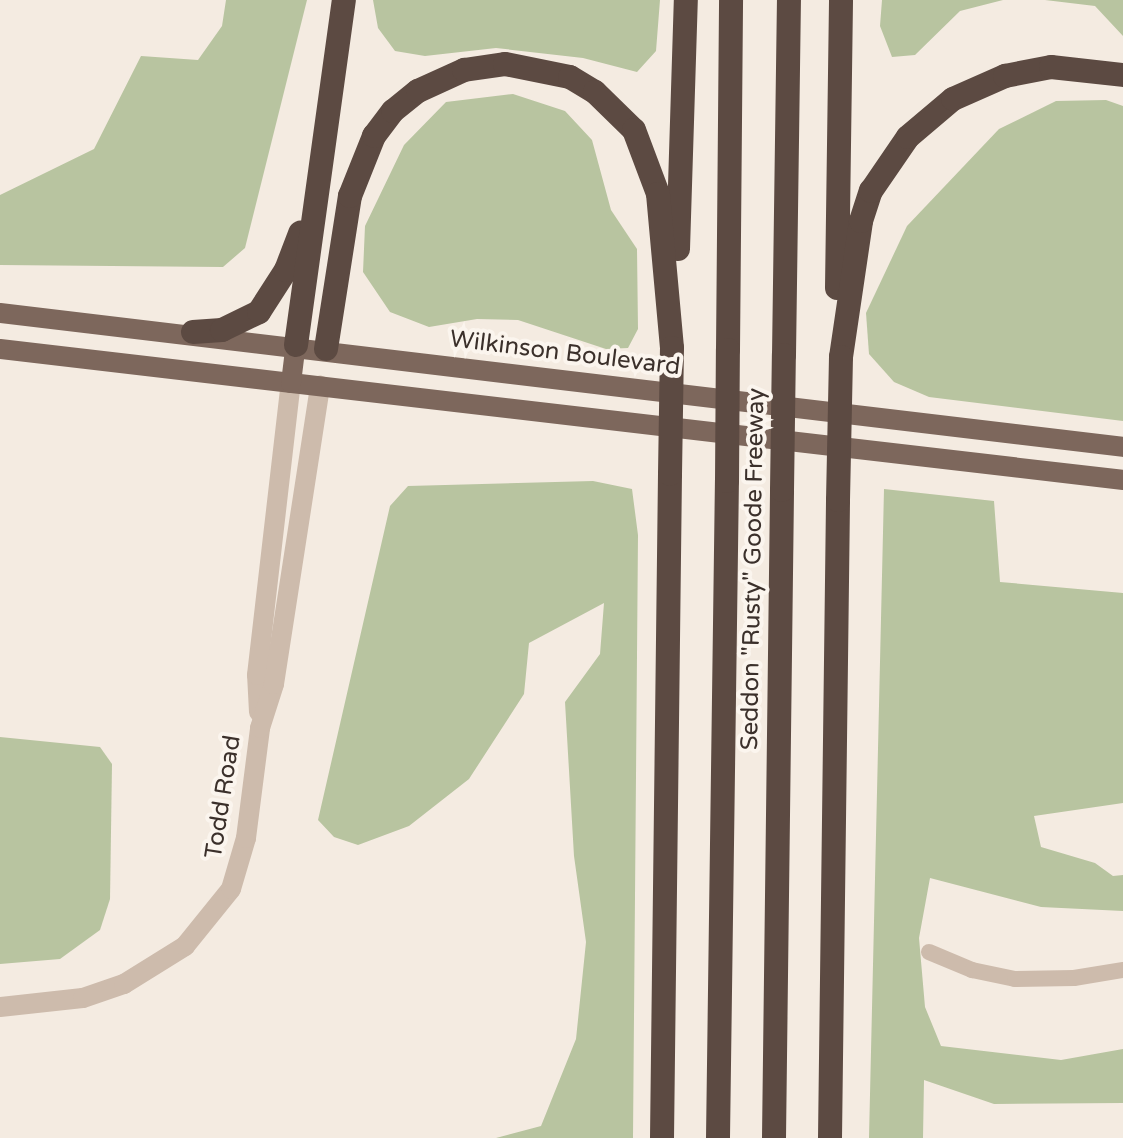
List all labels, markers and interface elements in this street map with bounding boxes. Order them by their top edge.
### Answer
street label: Wilkinson Boulevard [448,325,682,381]
street label: Seddon "Rusty" Goode Freeway [735,388,771,750]
street label: Todd Road [199,733,247,861]

